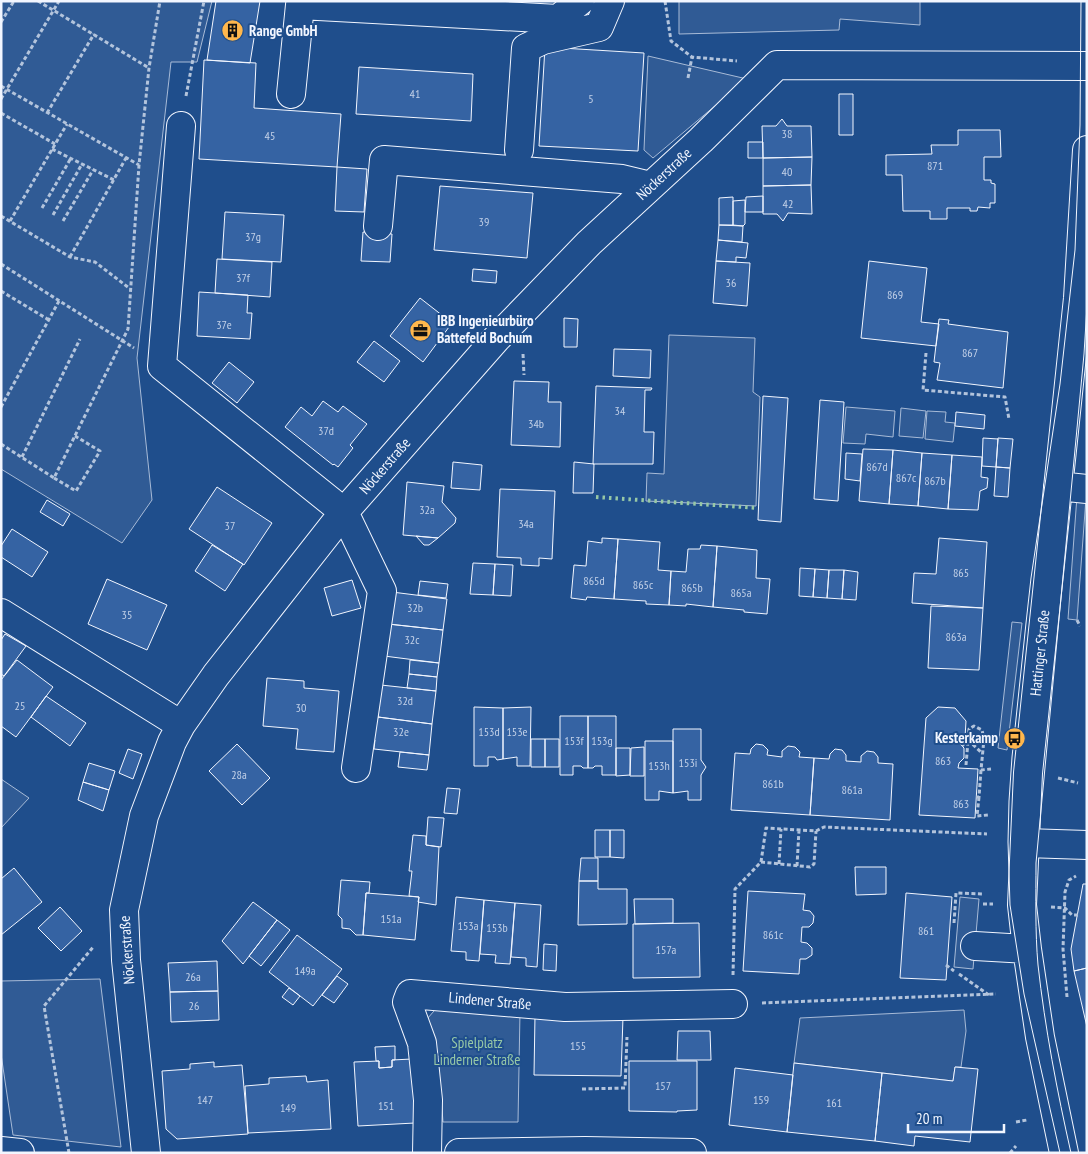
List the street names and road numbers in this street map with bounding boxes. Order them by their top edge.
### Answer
street label: Nöckerstraße [632,143,695,204]
street label: Nöckerstraße [355,434,414,498]
street label: Hattinger Straße [1026,609,1053,697]
street label: Nöckerstraße [115,915,138,985]
street label: Lindener Straße [448,987,532,1014]

